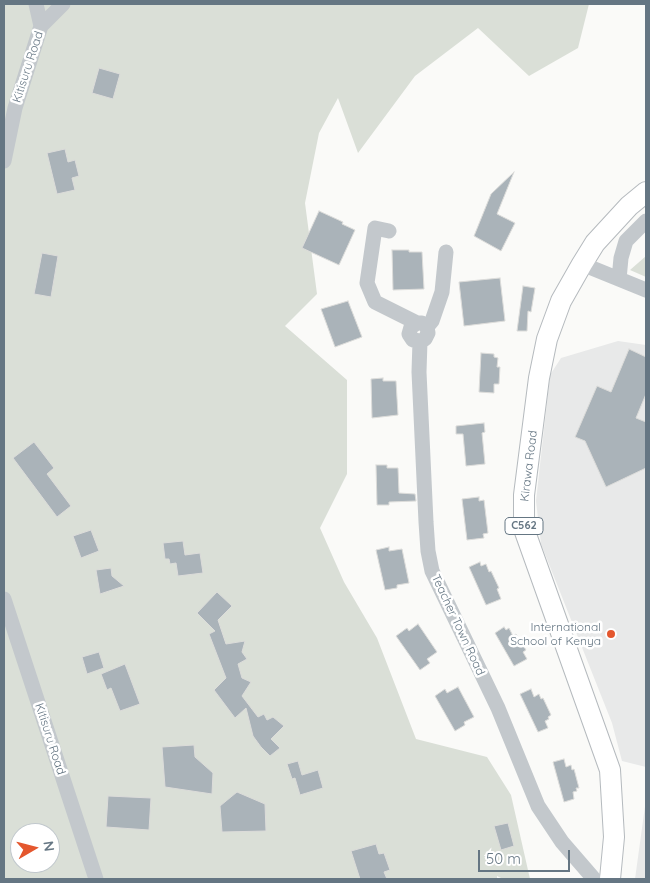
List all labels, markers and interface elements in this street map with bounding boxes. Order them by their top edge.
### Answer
street label: Kitisuru Road [10,29,46,105]
street label: Kirawa Road [517,430,541,502]
road number: C562 [505,518,543,534]
street label: Teacher Town Road [428,572,488,678]
place label: International School of Kenya [510,620,601,648]
marker: International School of Kenya [605,628,617,640]
street label: Kitisuru Road [32,701,68,777]
north arrow [10,823,60,873]
text: N [39,840,58,852]
scale bar [480,840,572,872]
text: 50 m [486,849,521,868]

